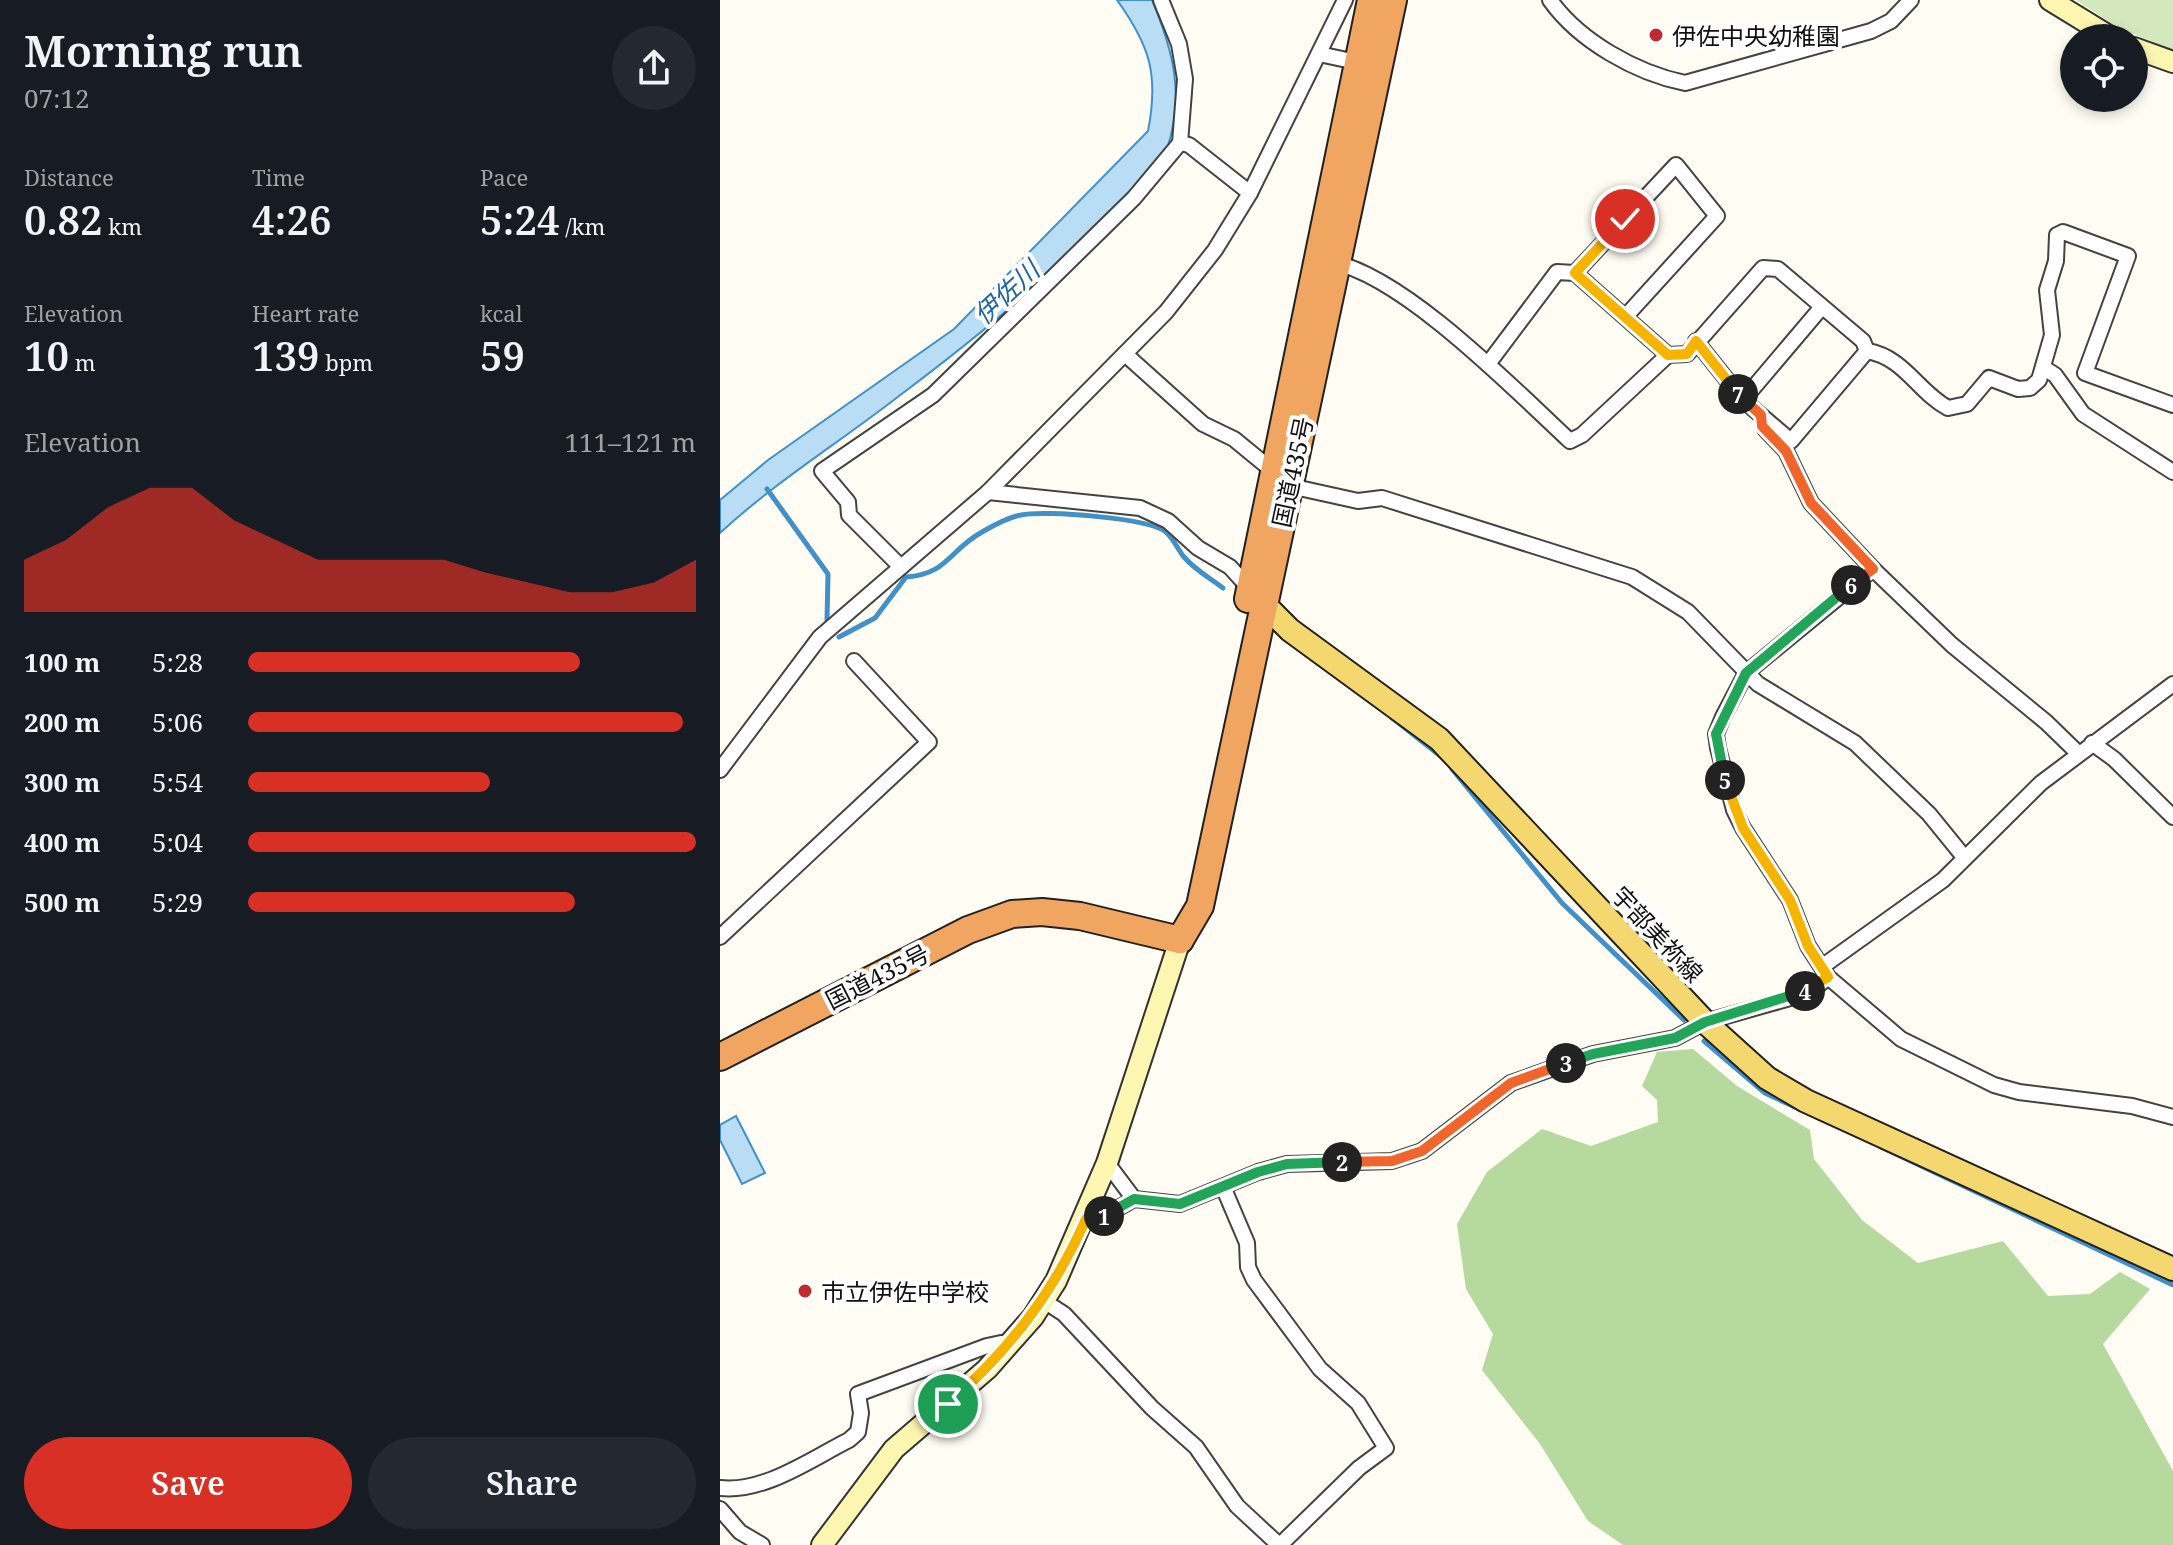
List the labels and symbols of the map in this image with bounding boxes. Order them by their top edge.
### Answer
place label: 伊佐中央幼稚園 [1672,19,1840,52]
marker: 伊佐中央幼稚園 [1647,26,1665,44]
pin [1591,185,1659,253]
water label: 伊佐川 [965,250,1049,332]
pin: 7 [1718,374,1758,414]
street label: 国道435号 [1264,414,1320,530]
pin: 6 [1831,565,1871,605]
pin: 5 [1705,760,1745,800]
street label: 宇部美祢線 [1605,879,1711,989]
street label: 国道435号 [820,936,934,1016]
pin: 4 [1785,971,1825,1011]
pin: 3 [1546,1043,1586,1083]
pin: 2 [1322,1142,1362,1182]
pin: 1 [1084,1196,1124,1236]
place label: 市立伊佐中学校 [821,1275,989,1308]
marker: 市立伊佐中学校 [796,1282,814,1300]
pin [914,1370,982,1438]

